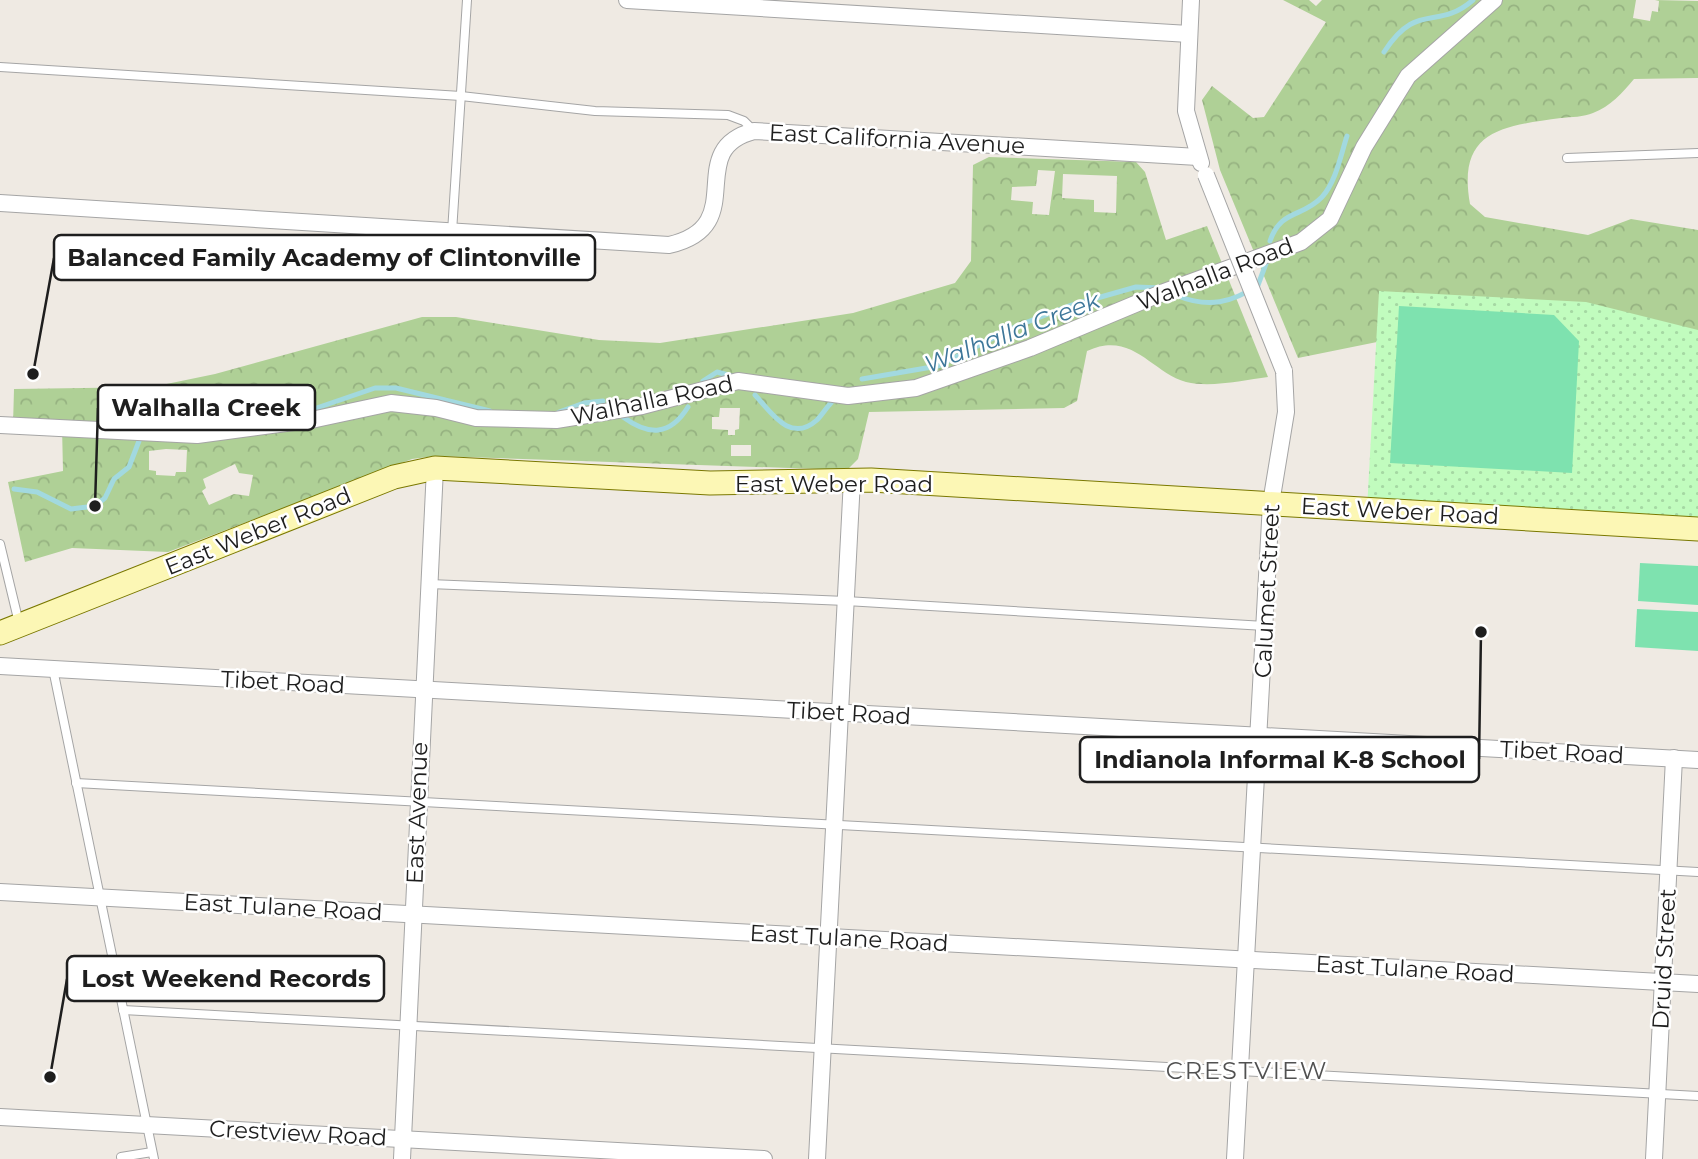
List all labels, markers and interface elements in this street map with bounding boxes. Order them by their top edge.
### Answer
street label: East California Avenue [768,118,1026,160]
street label: Walhalla Road [1133,231,1297,317]
callout: Balanced Family Academy of Clintonville [54,235,595,280]
text: Balanced Family Academy of Clintonville [67,243,581,272]
water label: Walhalla Creek [920,285,1105,379]
street label: Walhalla Road [568,369,736,431]
callout: Walhalla Creek [98,385,315,430]
text: Walhalla Creek [111,393,301,422]
street label: East Weber Road [735,470,933,498]
street label: East Weber Road [161,481,355,581]
street label: East Weber Road [1300,492,1500,530]
street label: Calumet Street [1248,503,1286,679]
street label: Tibet Road [220,665,346,699]
street label: Tibet Road [786,696,912,730]
street label: Tibet Road [1499,735,1625,769]
callout: Indianola Informal K-8 School [1080,737,1479,782]
street label: East Avenue [401,741,433,885]
text: Indianola Informal K-8 School [1094,745,1466,774]
street label: East Tulane Road [183,888,383,926]
street label: Druid Street [1646,888,1682,1030]
street label: East Tulane Road [749,919,949,957]
street label: East Tulane Road [1315,950,1515,988]
callout: Lost Weekend Records [67,956,384,1001]
text: Lost Weekend Records [81,964,371,993]
district label: CRESTVIEW [1166,1056,1328,1085]
street label: Crestview Road [208,1114,388,1152]

